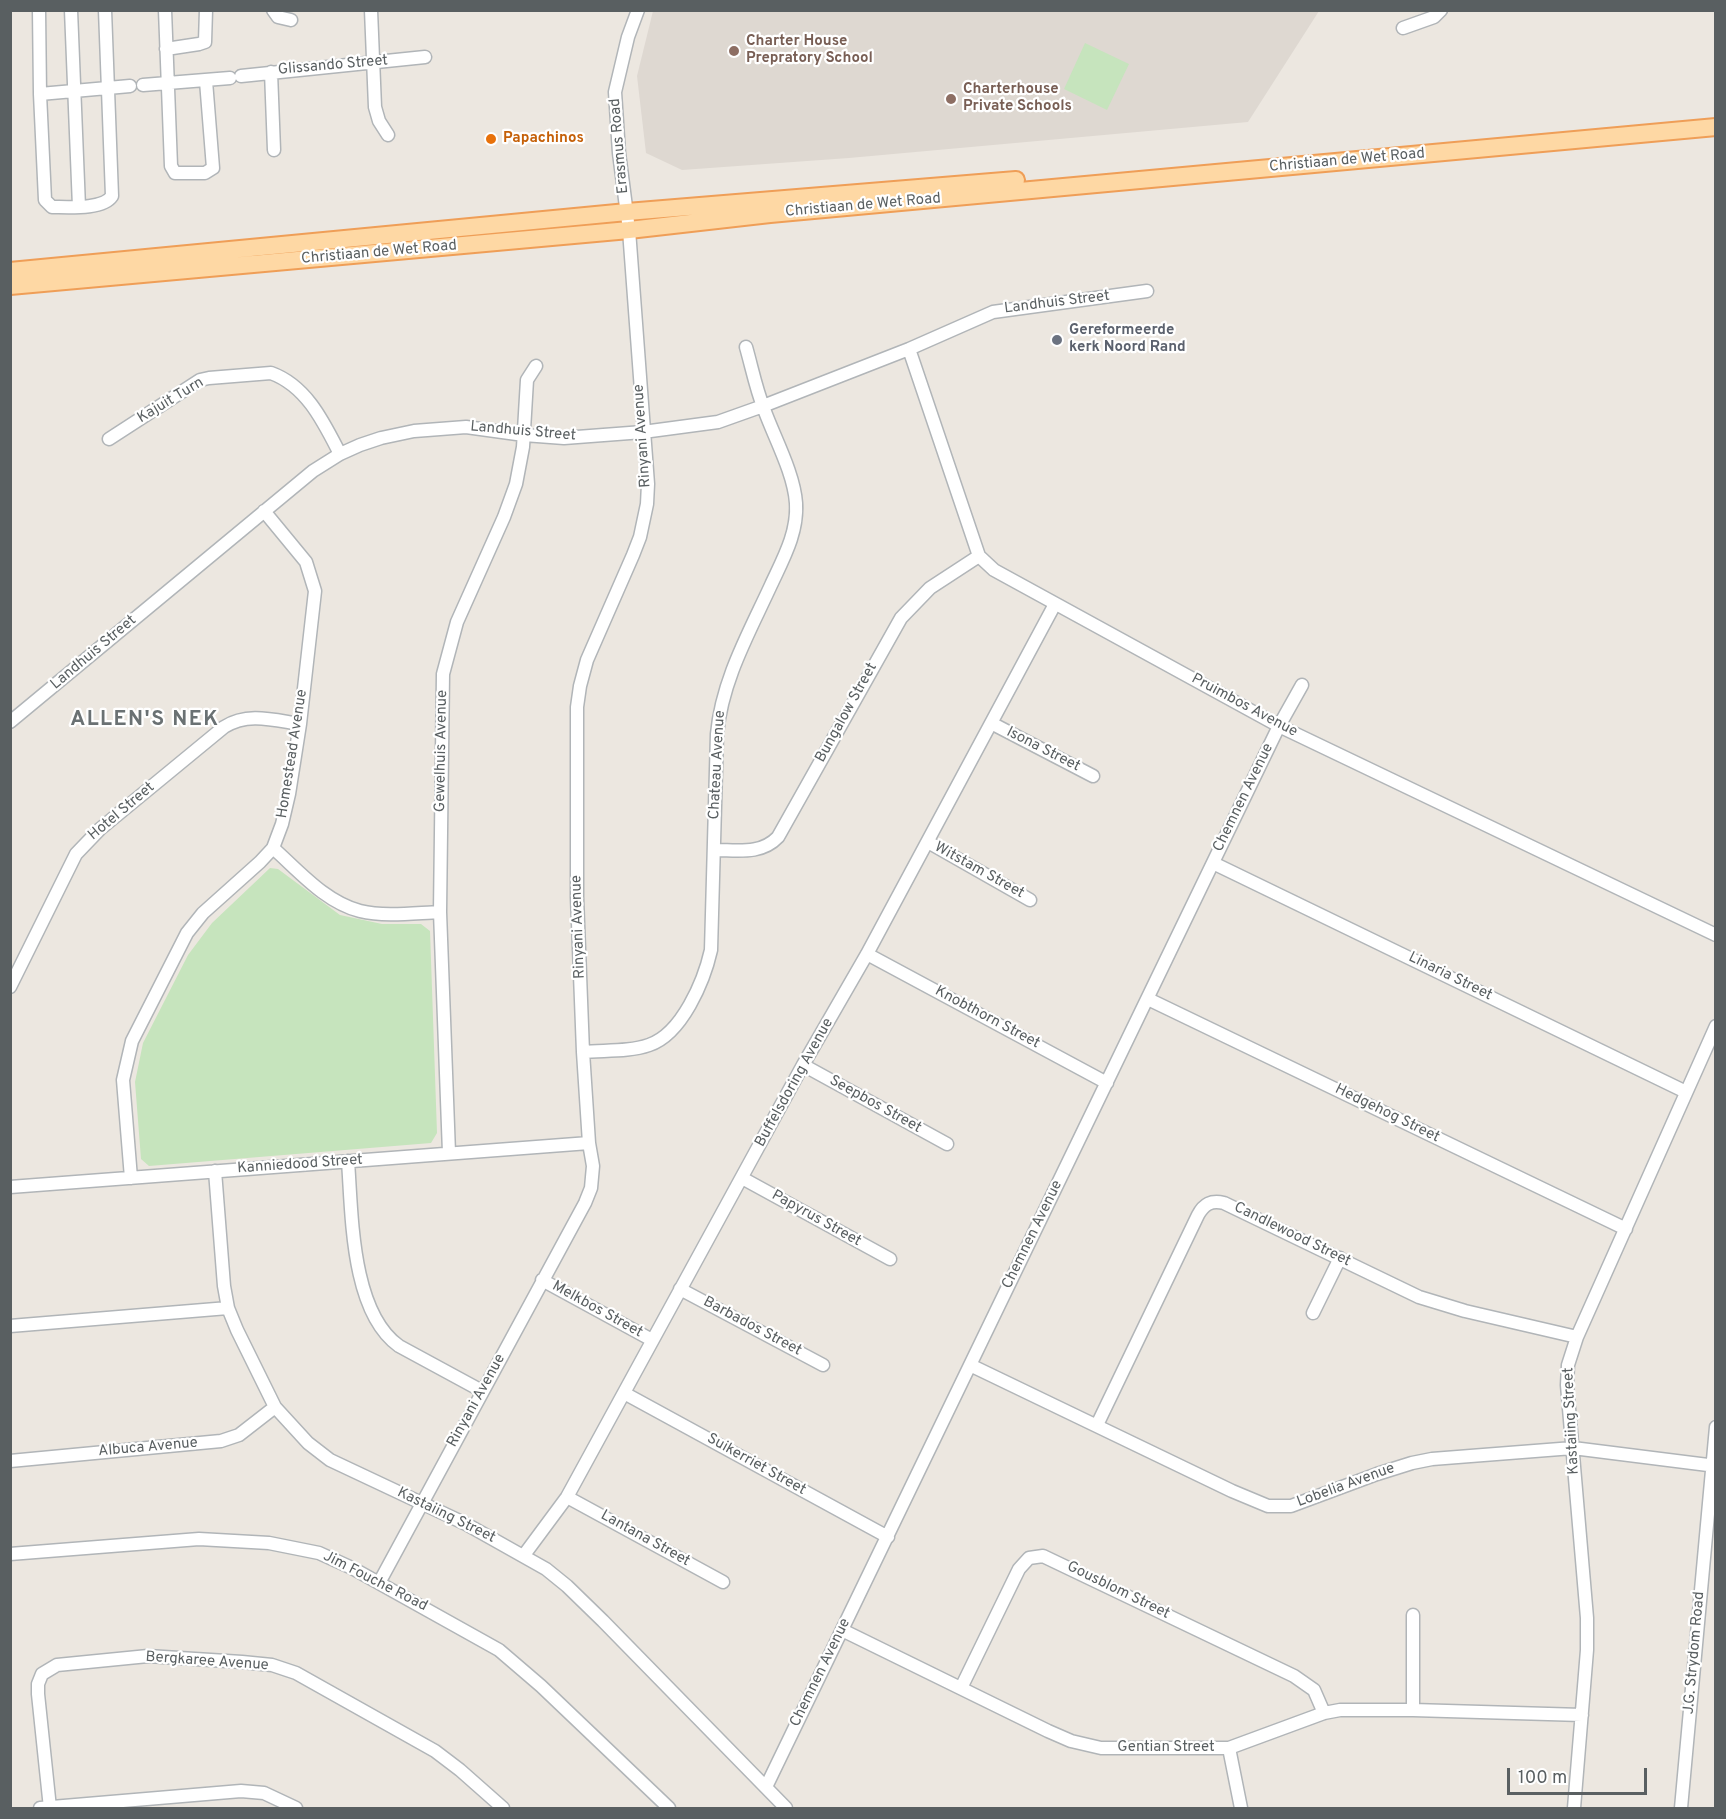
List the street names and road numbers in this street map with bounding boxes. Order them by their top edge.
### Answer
street label: Glissando Street [277,52,389,80]
street label: Erasmus Road [607,97,633,195]
street label: Christiaan de Wet Road [1268,145,1426,177]
street label: Christiaan de Wet Road [784,190,942,222]
street label: Christiaan de Wet Road [300,237,458,269]
street label: Landhuis Street [1003,288,1111,318]
street label: Kajuit Turn [135,374,207,428]
street label: Rinyani Avenue [630,384,656,488]
street label: Landhuis Street [469,418,577,446]
street label: Landhuis Street [48,612,140,694]
street label: Bungalow Street [812,660,882,766]
street label: Pruimbos Avenue [1188,670,1300,742]
street label: Homestead Avenue [274,688,312,820]
street label: Gewelhuis Avenue [432,690,452,812]
street label: Chateau Avenue [706,710,730,820]
street label: Isona Street [1003,724,1083,776]
street label: Chemnen Avenue [1210,741,1278,855]
street label: Hotel Street [85,779,159,845]
street label: Witstam Street [931,839,1027,903]
street label: Rinyani Avenue [568,875,590,979]
street label: Linaria Street [1405,949,1495,1005]
street label: Knobthorn Street [931,983,1043,1053]
street label: Buffelsdoring Avenue [752,1016,838,1150]
street label: Seepbos Street [826,1072,924,1138]
street label: Hedgehog Street [1332,1081,1442,1147]
street label: Kanniedood Street [237,1152,363,1178]
street label: Chemnen Avenue [999,1178,1067,1292]
street label: Papyrus Street [768,1187,864,1251]
street label: Candlewood Street [1231,1199,1353,1271]
street label: Melkbos Street [549,1278,645,1342]
street label: Barbados Street [700,1293,804,1361]
street label: Rinyani Avenue [444,1351,510,1451]
street label: Kastaiing Street [1560,1367,1584,1475]
street label: Suikerriet Street [703,1430,809,1500]
street label: Albuca Avenue [97,1435,199,1461]
street label: Lobelia Avenue [1295,1460,1397,1512]
street label: Kastaiing Street [394,1484,498,1548]
street label: Lantana Street [597,1507,693,1571]
street label: Jim Fouche Road [320,1548,430,1616]
street label: Gousblom Street [1064,1558,1172,1624]
street label: J.G. Strydom Road [1681,1591,1709,1715]
street label: Chemnen Avenue [787,1616,855,1730]
street label: Bergkaree Avenue [145,1649,269,1675]
street label: Gentian Street [1117,1739,1215,1757]

